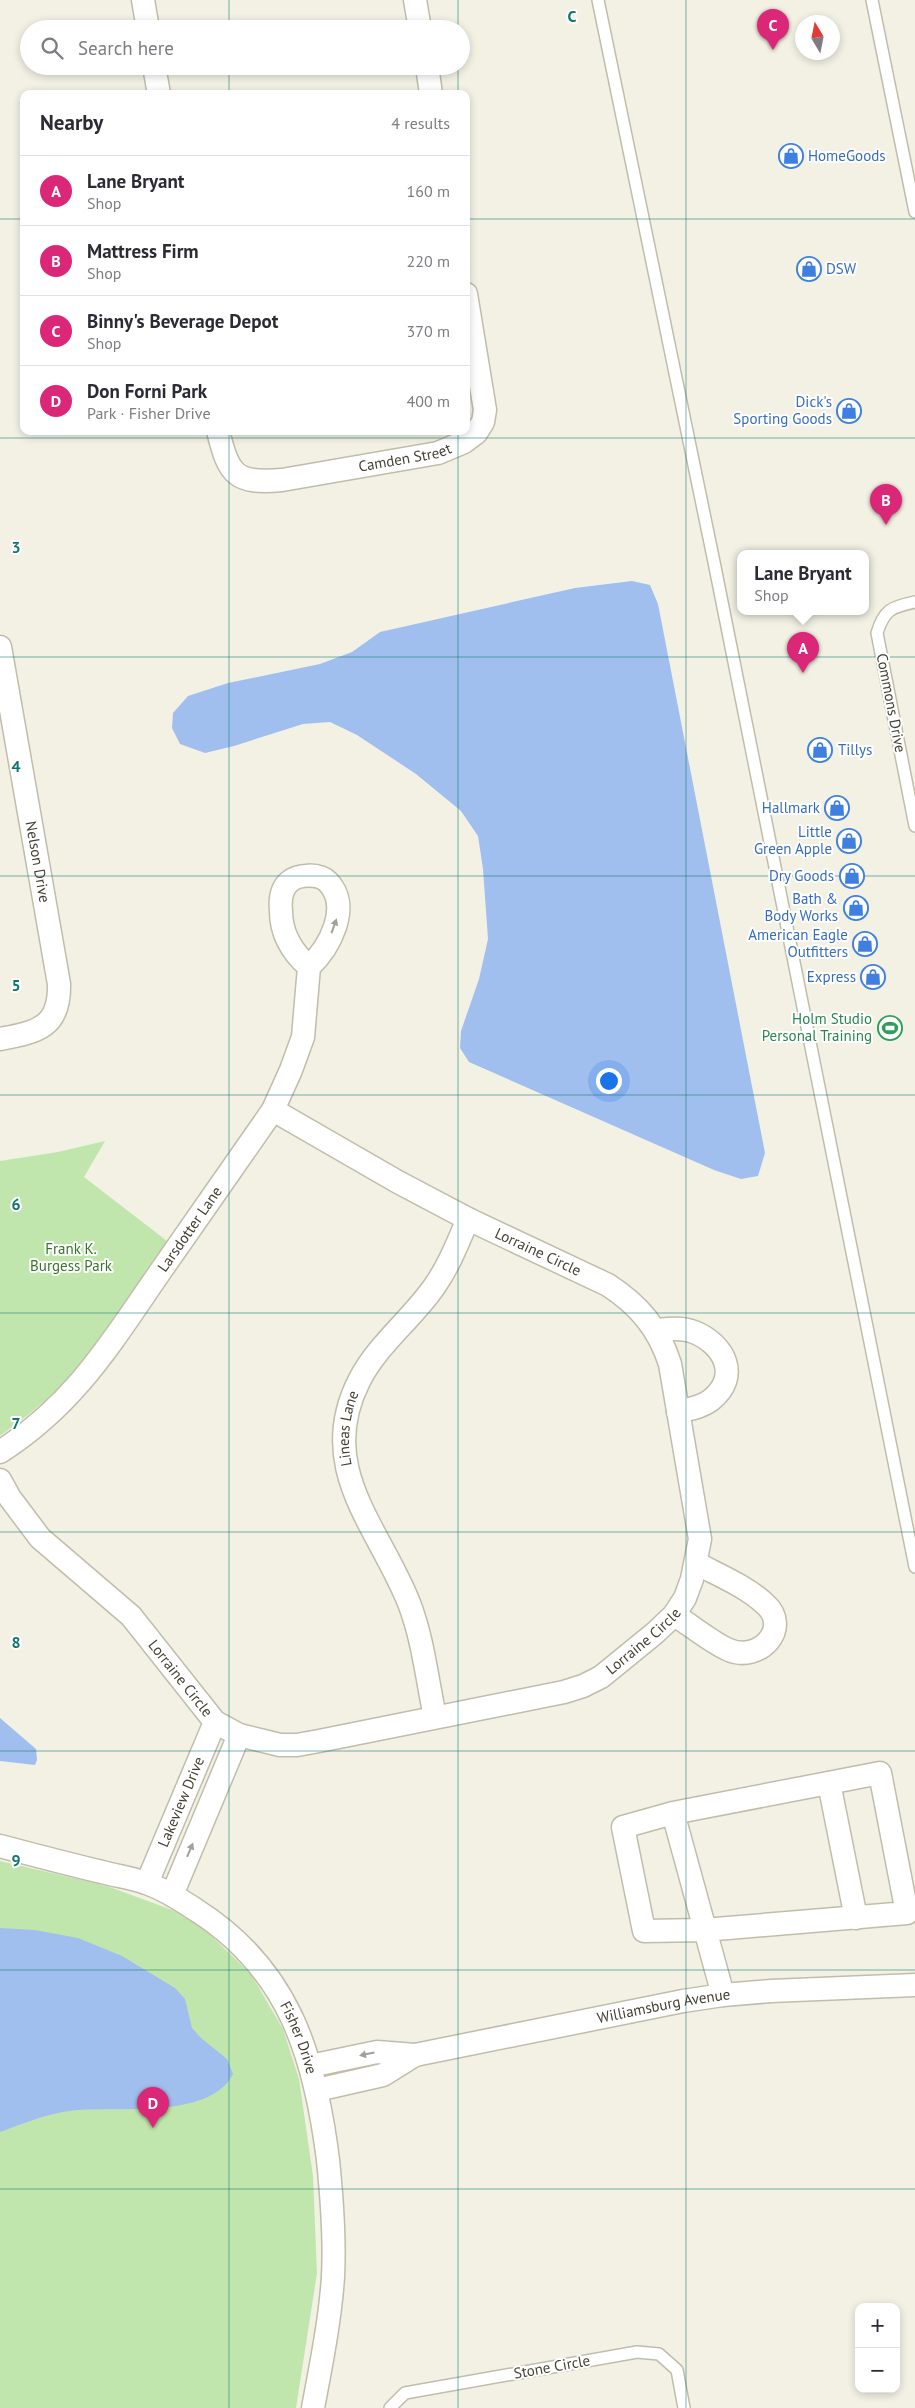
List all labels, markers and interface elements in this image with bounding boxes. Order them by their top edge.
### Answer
text: C [568,6,577,26]
pin: C [757,9,789,50]
north arrow [795,15,840,60]
search box [20,20,470,75]
icon: search [38,34,66,62]
text: Search here [78,36,174,60]
text: Nearby [40,109,103,136]
text: 4 results [391,113,450,133]
shop icon: HomeGoods [778,143,804,169]
place label: HomeGoods [808,146,886,165]
text: Lane Bryant [87,169,184,193]
text: A [51,181,61,201]
text: 160 m [407,181,450,201]
text: Shop [87,193,121,213]
text: Mattress Firm [87,239,199,263]
text: B [51,251,61,271]
text: 220 m [407,251,450,271]
shop icon: DSW [796,256,822,282]
place label: DSW [826,259,857,278]
text: Shop [87,263,121,283]
text: Binny's Beverage Depot [87,309,278,333]
text: C [52,321,60,341]
text: 370 m [407,321,450,341]
text: Shop [87,333,121,353]
text: Don Forni Park [87,379,207,403]
text: D [51,391,61,411]
text: 400 m [407,391,450,411]
place label: Dick's Sporting Goods [733,392,832,428]
shop icon: Dick's Sporting Goods [836,398,862,424]
text: Park · Fisher Drive [87,403,211,423]
street label: Camden Street [357,438,454,476]
pin: B [870,484,902,525]
text: 3 [11,537,21,557]
popup [737,550,869,615]
text: Lane Bryant [754,561,852,585]
text: Shop [754,585,789,605]
pin: A [787,632,819,673]
street label: Commons Drive [873,652,910,754]
shop icon: Tillys [807,737,833,763]
place label: Tillys [838,740,872,759]
text: 4 [11,756,21,776]
shop icon: Hallmark [824,795,850,821]
place label: Hallmark [762,798,821,817]
street label: Nelson Drive [22,819,55,904]
place label: Little Green Apple [754,822,832,858]
shop icon: Little Green Apple [836,828,862,854]
shop icon: Dry Goods [839,863,865,889]
place label: Dry Goods [769,866,834,885]
place label: Bath & Body Works [765,889,838,925]
shop icon: Bath & Body Works [843,895,869,921]
one-way arrow [330,918,338,933]
place label: American Eagle Outfitters [748,925,848,961]
shop icon: American Eagle Outfitters [852,931,878,957]
shop icon: Express [860,964,886,990]
place label: Express [807,967,856,986]
text: 5 [11,975,21,995]
place label: Holm Studio Personal Training [762,1009,872,1045]
sports icon: Holm Studio Personal Training [877,1015,903,1041]
your location [596,1068,622,1094]
street label: Larsdotter Lane [153,1182,226,1275]
text: 6 [11,1194,21,1214]
street label: Lorraine Circle [492,1223,584,1280]
park label: Frank K. Burgess Park [30,1239,113,1275]
street label: Lineas Lane [334,1388,363,1468]
text: 7 [11,1413,21,1433]
street label: Lorraine Circle [602,1604,685,1678]
text: 8 [11,1632,21,1652]
street label: Lorraine Circle [144,1636,217,1720]
street label: Lakeview Drive [153,1754,208,1850]
one-way arrow [186,1842,194,1857]
text: 9 [11,1850,21,1870]
street label: Williamsburg Avenue [595,1984,731,2027]
street label: Fisher Drive [276,1998,322,2076]
one-way arrow [358,2051,374,2059]
pin: D [137,2087,169,2128]
map controls [855,2303,900,2393]
button: + [855,2303,900,2348]
button: − [855,2348,900,2393]
street label: Stone Circle [512,2350,592,2383]

